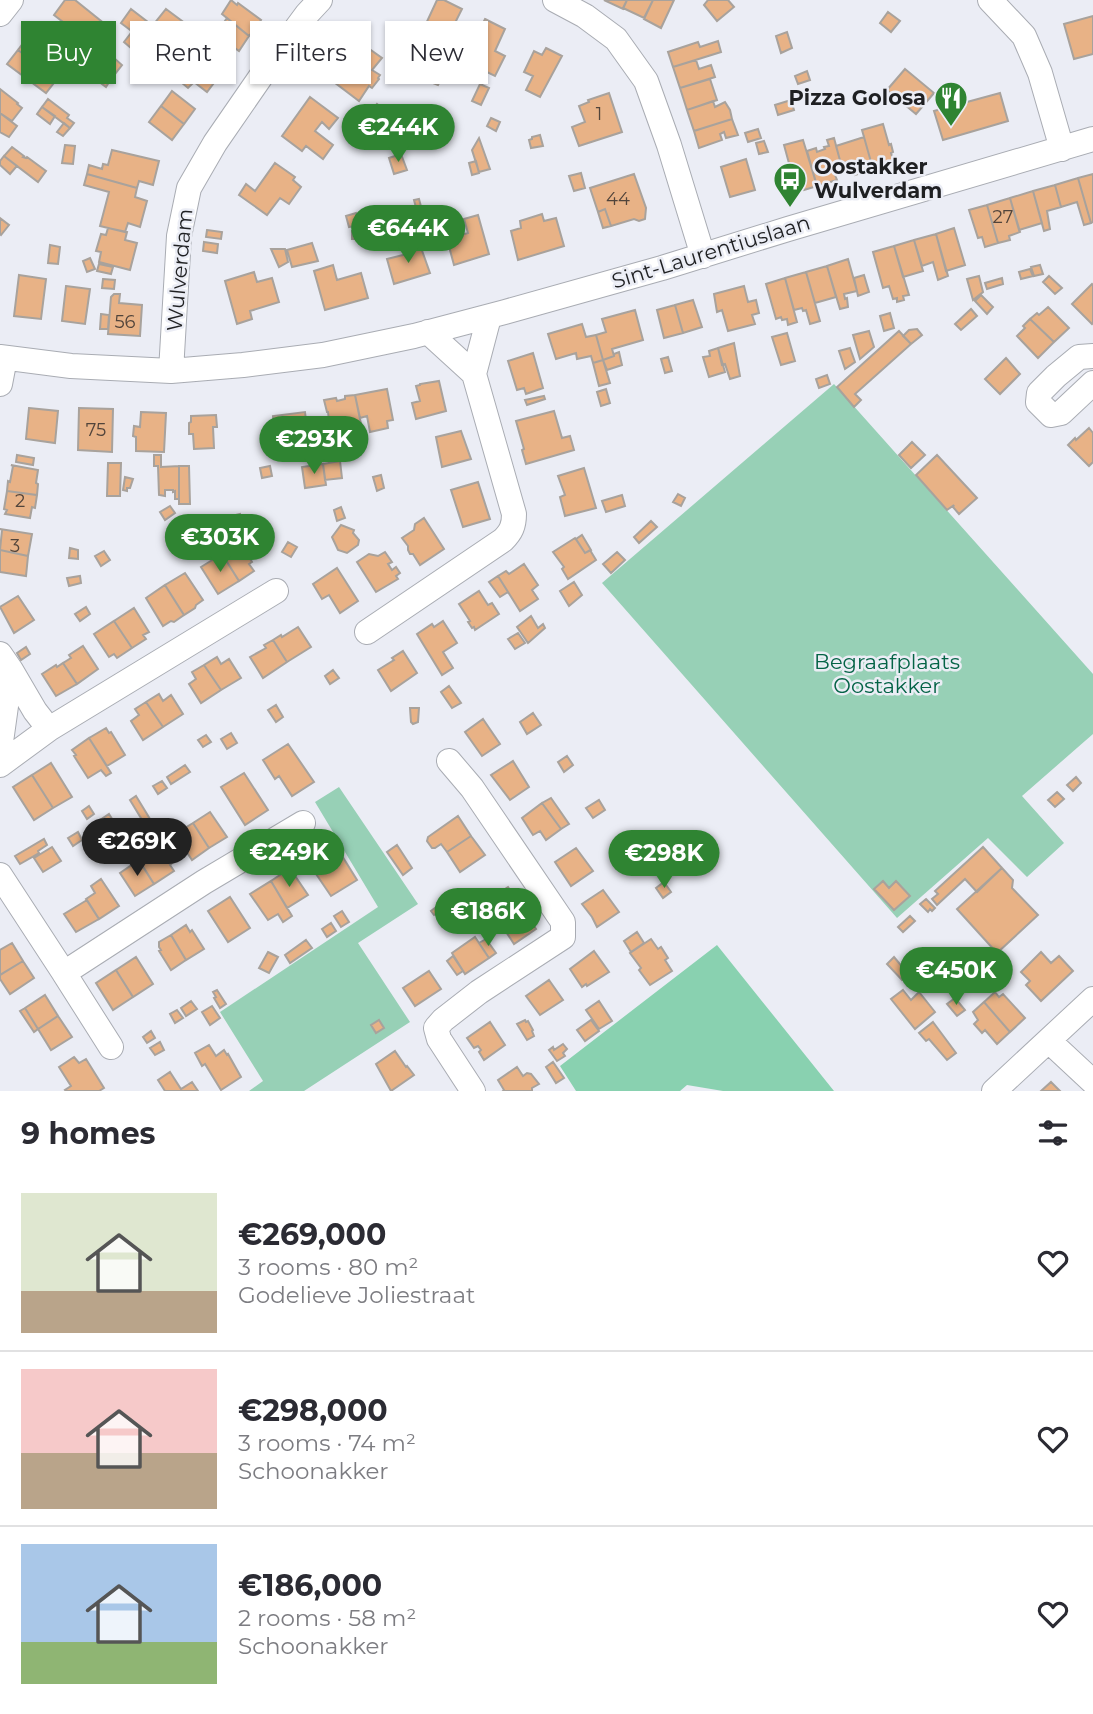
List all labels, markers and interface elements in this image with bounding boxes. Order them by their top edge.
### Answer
chip: Buy [21,21,116,84]
chip: Rent [130,21,236,84]
chip: Filters [250,21,371,84]
chip: New [385,21,488,84]
restaurant icon: Pizza Golosa [932,79,970,128]
place label: Pizza Golosa [788,85,926,110]
house number: 1 [596,103,602,125]
pin: €244K [349,104,447,164]
text: €244K [358,113,438,141]
place label: Oostakker Wulverdam [814,154,942,203]
bus stop icon: Oostakker Wulverdam [771,160,809,209]
house number: 44 [606,188,630,210]
pin: €644K [359,205,457,265]
house number: 27 [993,206,1013,228]
street label: Wulverdam [162,207,197,332]
street label: Sint-Laurentiuslaan [609,209,813,294]
text: €644K [367,214,449,242]
house number: 56 [114,311,136,333]
pin: €293K [265,416,363,476]
house number: 75 [86,419,106,441]
text: €293K [275,425,353,453]
house number: 2 [15,490,25,512]
pin: €303K [171,514,269,574]
text: €303K [181,523,259,551]
house number: 3 [10,535,20,557]
park label: Begraafplaats Oostakker [814,649,960,698]
pin: €269K [88,818,186,878]
text: €269K [98,827,176,855]
pin: €249K [240,830,338,889]
pin: €298K [615,830,713,890]
text: €249K [249,838,329,866]
text: €298K [625,839,704,867]
pin: €186K [439,888,537,948]
text: €186K [451,897,525,925]
pin: €450K [907,948,1005,1007]
text: €450K [916,956,996,984]
icon: filters [1034,1114,1072,1152]
text: 9 homes [21,1115,156,1152]
text: €269,000 [238,1216,386,1253]
icon: home [77,1221,161,1305]
icon: heart [1034,1244,1072,1282]
text: 3 rooms · 80 m² [238,1253,418,1281]
text: Godelieve Joliestraat [238,1281,475,1309]
text: €298,000 [238,1392,388,1429]
icon: home [77,1397,161,1481]
icon: heart [1034,1420,1072,1458]
text: 3 rooms · 74 m² [238,1429,416,1457]
text: Schoonakker [238,1457,389,1485]
text: €186,000 [238,1567,382,1604]
icon: home [77,1572,161,1656]
icon: heart [1034,1595,1072,1633]
text: 2 rooms · 58 m² [238,1604,416,1632]
text: Schoonakker [238,1632,389,1660]

